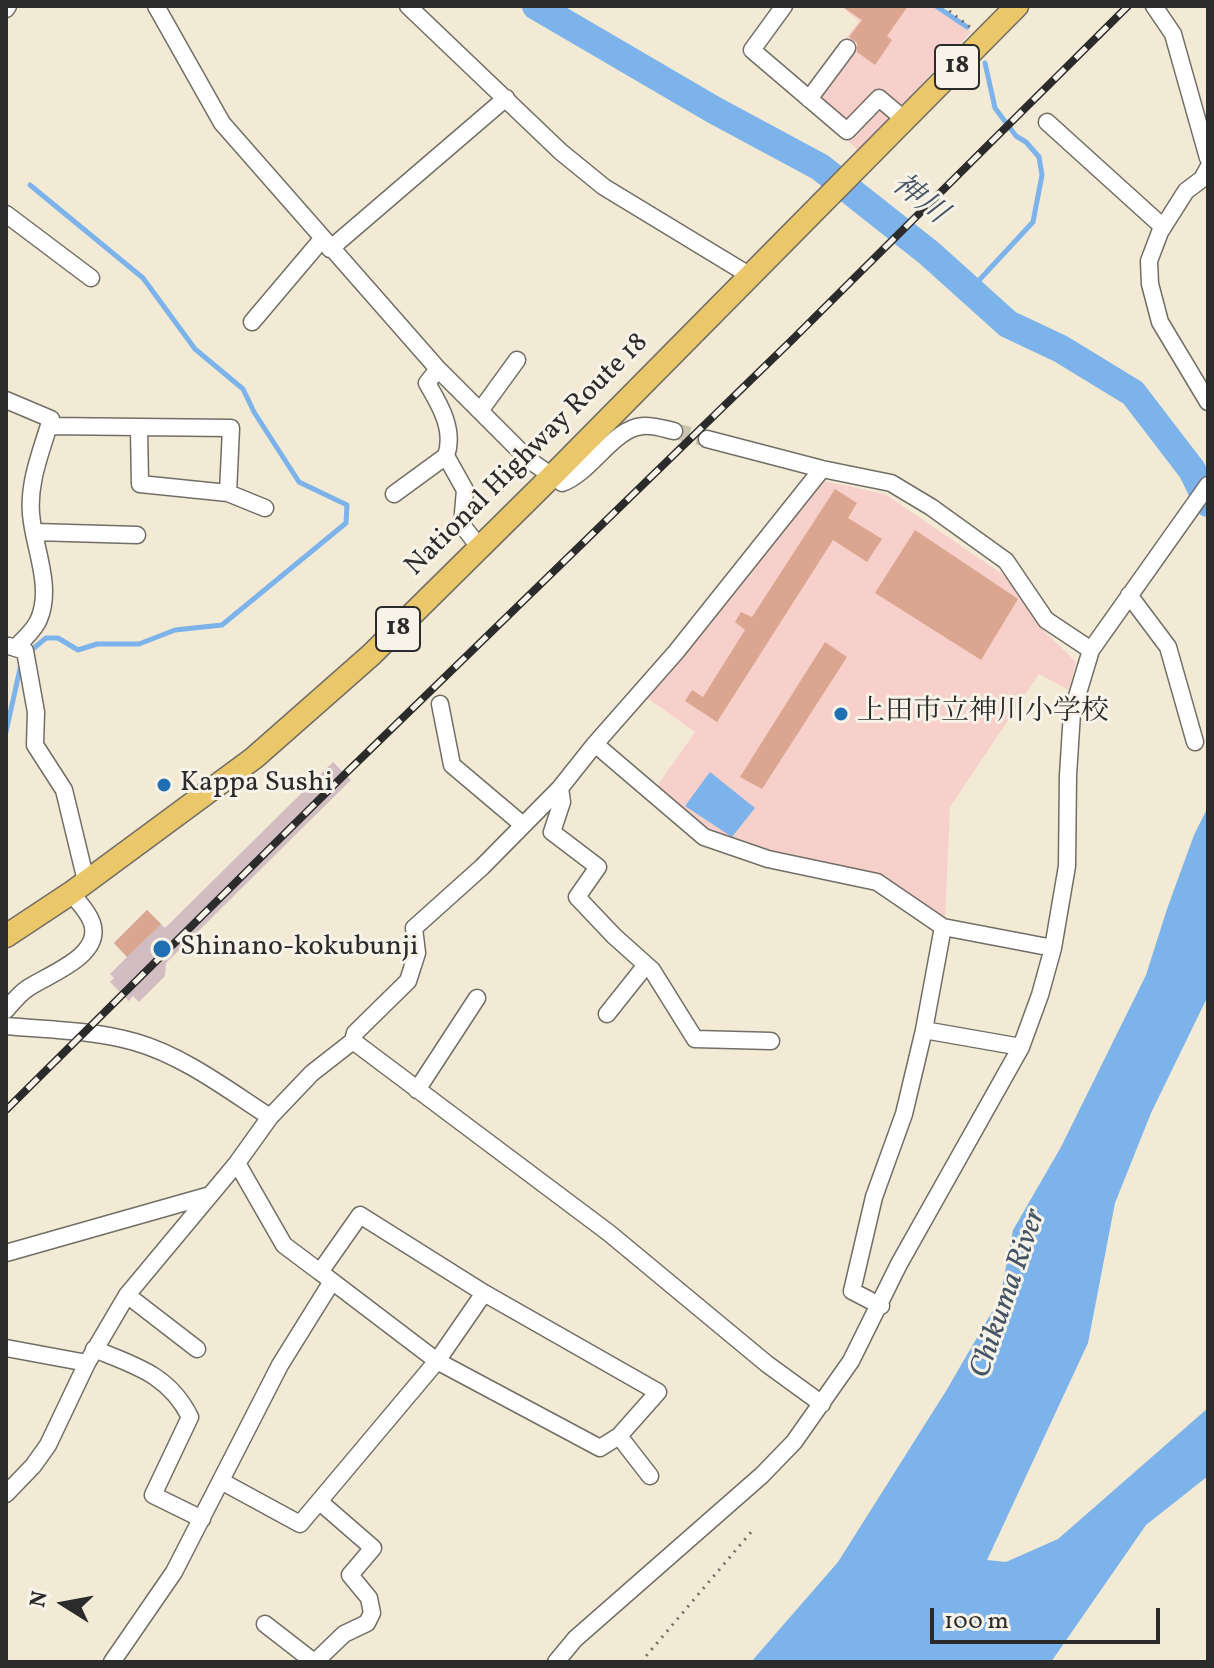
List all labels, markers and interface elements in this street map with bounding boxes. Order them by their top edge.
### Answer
road number: 18 [935,45,979,89]
water label: 神川 [883,168,953,234]
street label: National Highway Route 18 [400,328,656,584]
road number: 18 [376,607,420,651]
place label: 上田市立神川小学校 [857,697,1109,731]
marker: 上田市立神川小学校 [832,705,850,723]
place label: Kappa Sushi [180,768,333,802]
marker: Kappa Sushi [155,776,173,794]
place label: Shinano-kokubunji [180,932,418,966]
marker: Shinano-kokubunji [151,938,173,960]
water label: Chikuma River [964,1205,1056,1383]
north arrow [24,1564,104,1644]
text: N [23,1589,57,1610]
scale bar [934,1592,1164,1642]
text: 100 m [944,1605,1009,1639]

